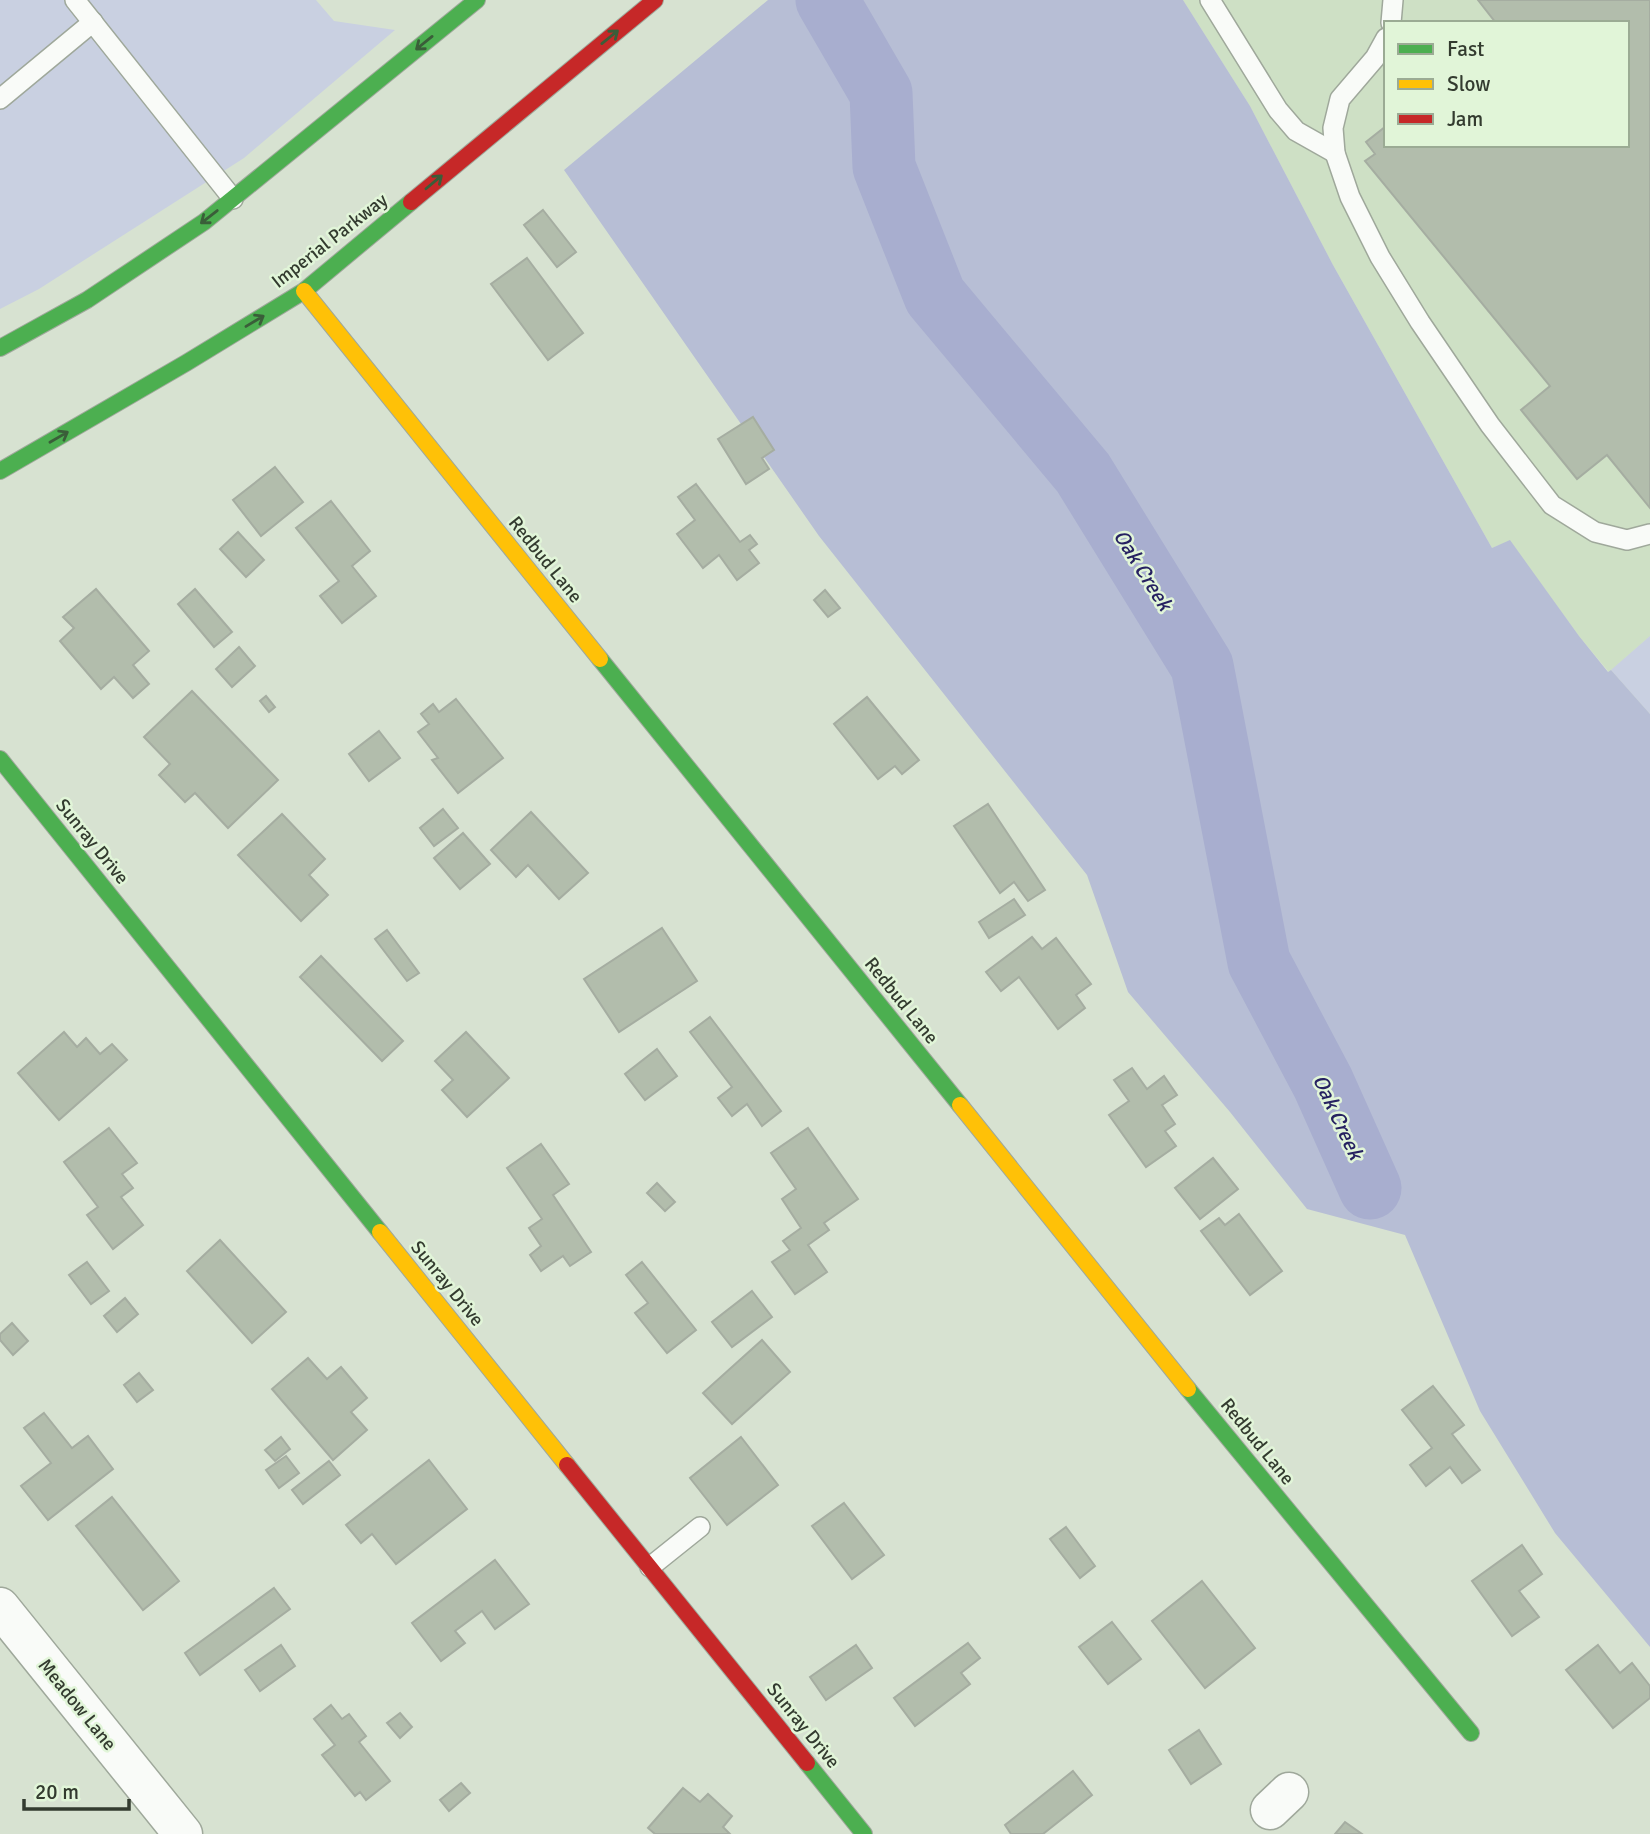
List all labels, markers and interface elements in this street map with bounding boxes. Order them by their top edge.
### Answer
legend [1384,21,1629,147]
one-way arrow [600,30,618,45]
one-way arrow [416,35,434,51]
text: Fast [1447,36,1484,62]
text: Slow [1447,71,1491,97]
text: Jam [1447,106,1483,132]
one-way arrow [425,174,443,190]
street label: Imperial Parkway [267,188,392,293]
one-way arrow [201,210,219,225]
one-way arrow [244,313,264,327]
one-way arrow [48,430,69,443]
street label: Redbud Lane [503,511,587,608]
water label: Oak Creek [1108,525,1179,618]
street label: Sunray Drive [50,794,134,889]
street label: Redbud Lane [859,952,943,1049]
water label: Oak Creek [1307,1070,1370,1166]
street label: Sunray Drive [405,1236,489,1331]
street label: Redbud Lane [1215,1393,1299,1490]
street label: Meadow Lane [33,1654,122,1755]
street label: Sunray Drive [761,1678,845,1773]
scale bar [24,1768,130,1812]
text: 20 m [35,1779,79,1805]

